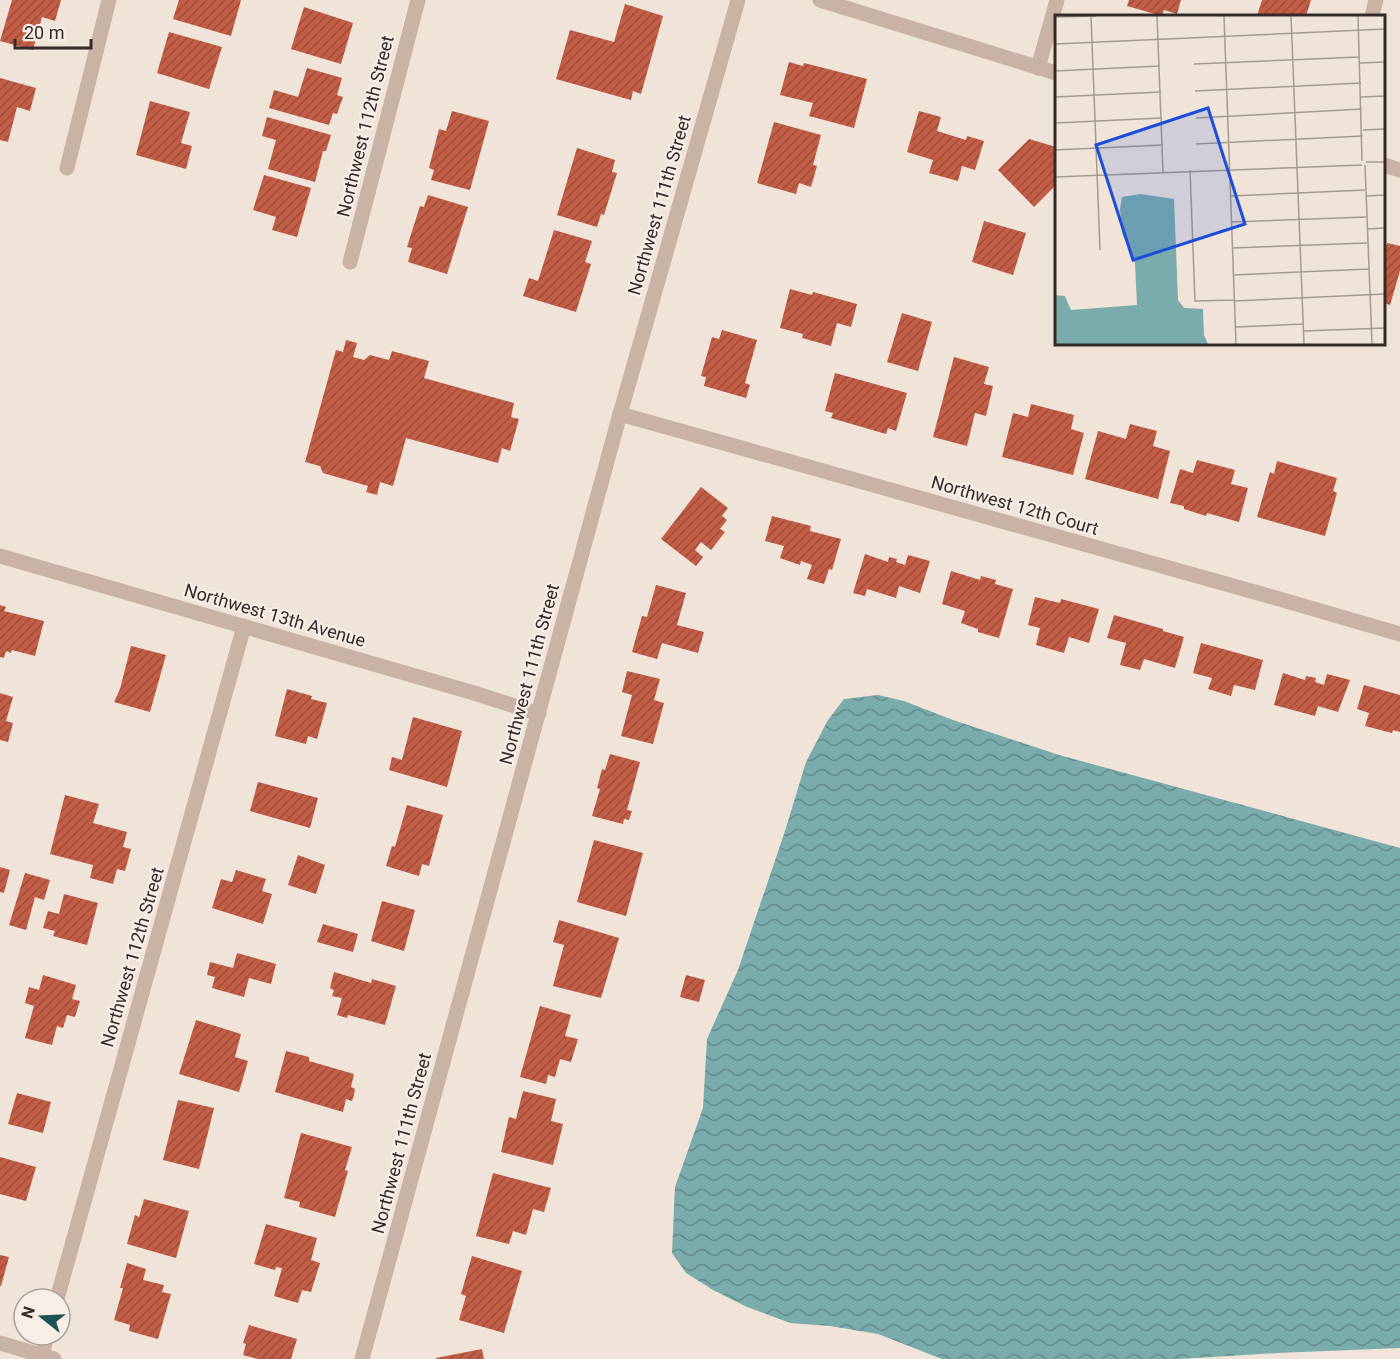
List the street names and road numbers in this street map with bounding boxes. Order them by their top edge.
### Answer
street label: Northwest 112th Street [332,33,398,219]
street label: Northwest 111th Street [623,112,695,297]
street label: Northwest 12th Court [929,471,1101,539]
street label: Northwest 13th Avenue [182,579,368,651]
street label: Northwest 111th Street [495,581,563,767]
street label: Northwest 112th Street [96,864,168,1049]
street label: Northwest 111th Street [367,1050,435,1236]

